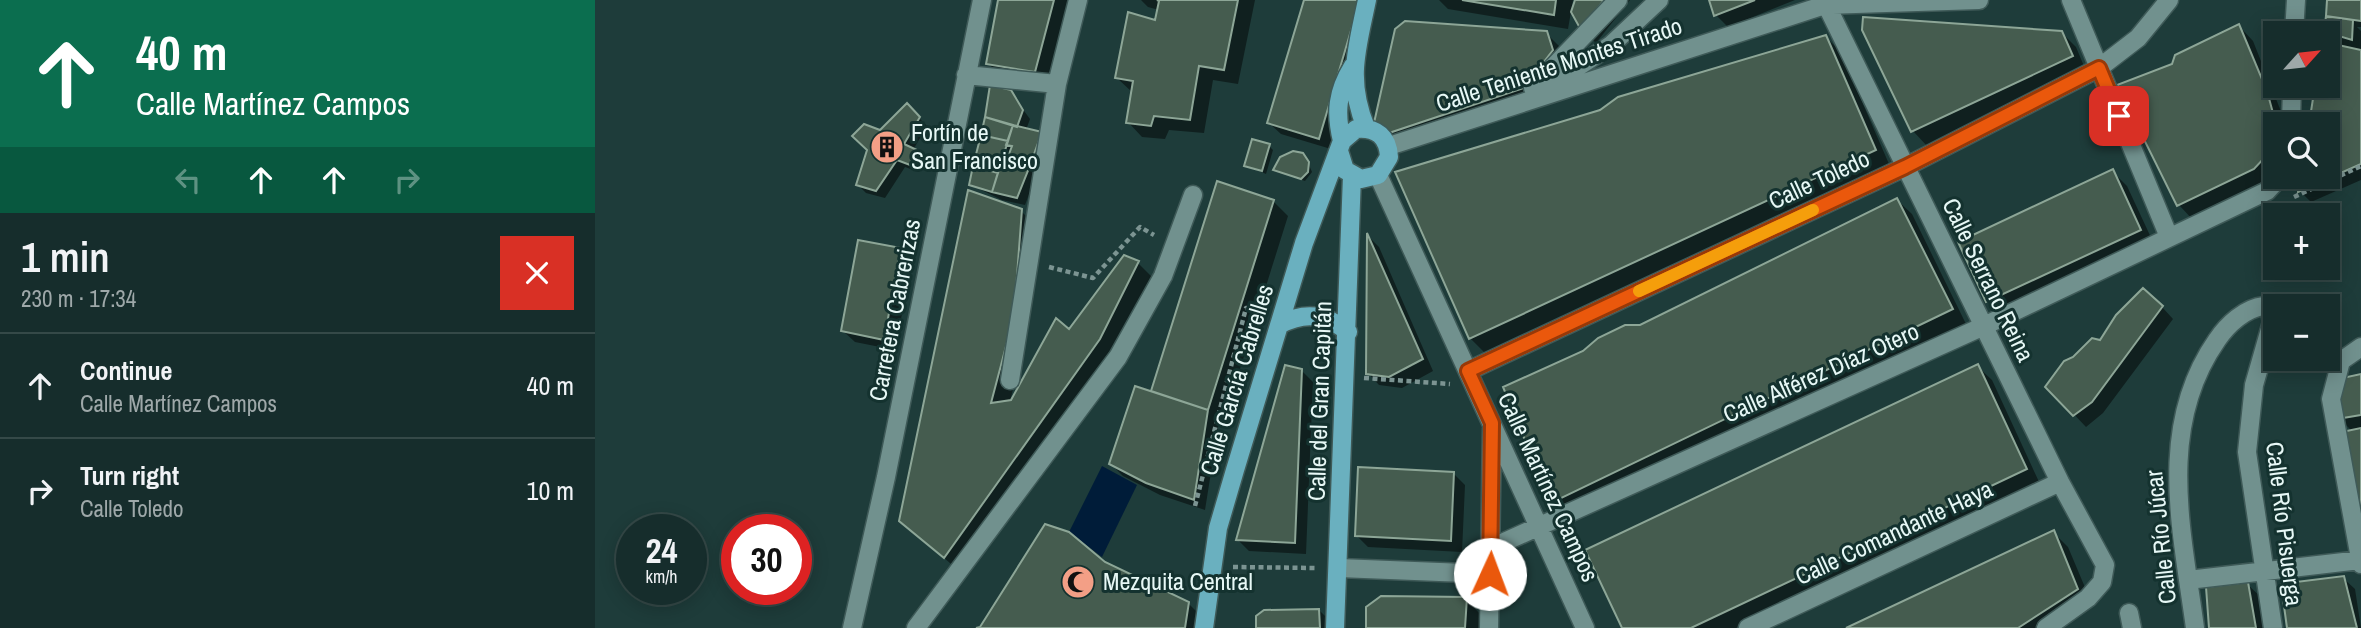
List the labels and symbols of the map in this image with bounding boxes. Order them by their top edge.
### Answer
street label: Calle Teniente Montes Tirado [1431,9,1686,119]
north arrow [2263,21,2340,98]
pin [2089,86,2149,146]
place label: Fortín de San Francisco [911,116,1038,176]
building icon: Fortín de San Francisco [868,128,906,166]
street label: Calle Toledo [1763,142,1874,216]
street label: Calle Serrano Reina [1935,192,2042,367]
street label: Carretera Cabrerizas [861,216,927,404]
street label: Calle García Cabrelles [1192,280,1280,479]
street label: Calle del Gran Capitán [1300,300,1338,502]
street label: Calle Alférez Díaz Otero [1718,315,1924,430]
street label: Calle Martínez Campos [1491,387,1607,587]
street label: Calle Río Pisuerga [2259,440,2311,608]
street label: Calle Río Júcar [2137,468,2183,606]
street label: Calle Comandante Haya [1790,472,1998,592]
speed limit sign: 30 [721,514,812,605]
position arrow [1453,537,1527,611]
mosque icon: Mezquita Central [1059,563,1097,601]
place label: Mezquita Central [1103,565,1253,597]

